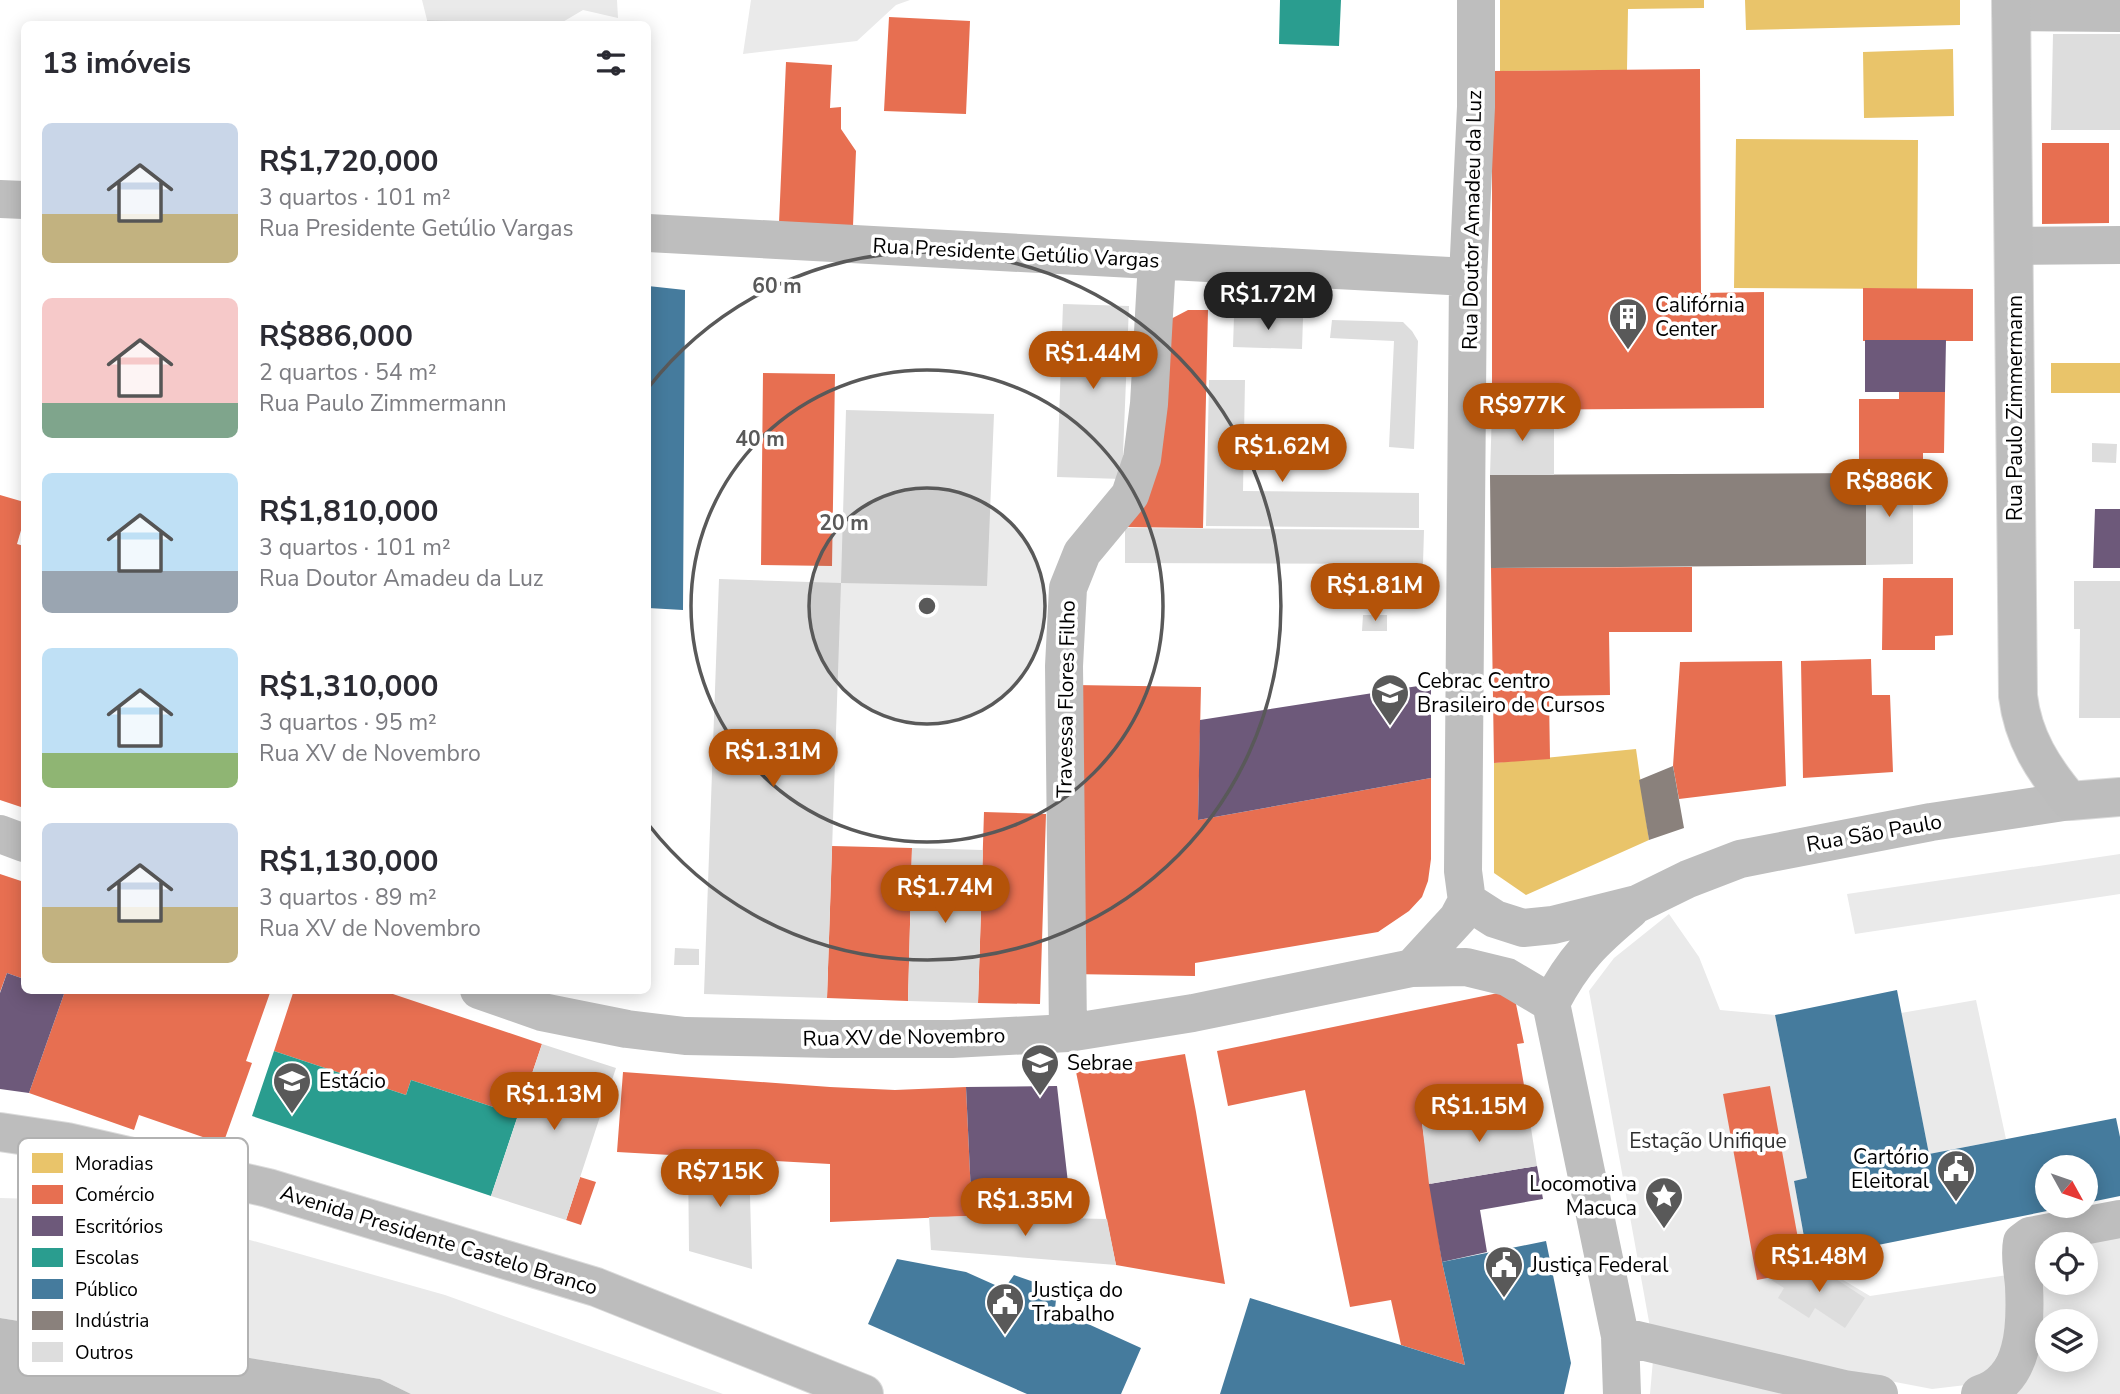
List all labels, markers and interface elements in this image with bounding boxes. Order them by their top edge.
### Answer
text: 13 imóveis [42,43,191,84]
icon: filters [592,44,630,82]
street label: Rua Doutor Amadeu da Luz [1456,90,1488,350]
text: R$1,720,000 [259,141,438,182]
icon: home [98,151,182,235]
text: 3 quartos · 101 m² [259,182,451,213]
text: Rua Presidente Getúlio Vargas [259,213,574,244]
street label: Rua Presidente Getúlio Vargas [872,232,1160,274]
text: 60 m [752,272,802,300]
pin: R$1.72M [1203,272,1333,332]
text: R$1.72M [1220,279,1316,310]
place label: Califórnia Center [1655,291,1745,343]
street label: Rua Paulo Zimmermann [2001,295,2029,521]
building icon: Califórnia Center [1607,296,1649,351]
text: R$886,000 [259,316,413,357]
icon: home [98,326,182,410]
pin: R$1.44M [1028,332,1158,391]
text: R$1.44M [1045,338,1141,369]
text: 2 quartos · 54 m² [259,357,437,388]
pin: R$977K [1465,384,1579,443]
text: Rua Paulo Zimmermann [259,388,507,419]
text: R$977K [1479,390,1565,421]
pin: R$1.62M [1217,424,1347,484]
text: 40 m [735,425,785,453]
text: R$1.62M [1234,431,1330,462]
pin: R$886K [1832,460,1946,519]
text: R$886K [1846,466,1932,497]
text: R$1,810,000 [259,491,438,532]
icon: home [98,501,182,585]
text: 20 m [819,509,869,537]
text: 3 quartos · 101 m² [259,532,451,563]
text: Rua Doutor Amadeu da Luz [259,563,543,594]
pin: R$1.81M [1310,564,1440,623]
text: R$1.81M [1327,570,1423,601]
centre of rings [915,594,939,618]
street label: Travessa Flores Filho [1050,600,1082,798]
text: R$1,310,000 [259,666,438,707]
place label: Cebrac Centro Brasileiro de Cursos [1417,667,1605,719]
school or university icon: Cebrac Centro Brasileiro de Cursos [1369,672,1411,727]
icon: home [98,676,182,760]
text: 3 quartos · 95 m² [259,707,437,738]
pin: R$1.31M [708,730,838,789]
text: R$1.31M [725,736,821,767]
text: Rua XV de Novembro [259,738,481,769]
street label: Rua São Paulo [1804,807,1944,859]
text: R$1,130,000 [259,841,438,882]
icon: home [98,851,182,935]
pin: R$1.74M [880,866,1010,925]
text: R$1.74M [897,872,993,903]
text: 3 quartos · 89 m² [259,882,437,913]
text: Rua XV de Novembro [259,913,481,944]
street label: Rua XV de Novembro [802,1021,1006,1053]
school or university icon: Sebrae [1019,1042,1061,1097]
place label: Sebrae [1067,1049,1133,1077]
school or university icon: Estácio [271,1060,313,1115]
place label: Estácio [319,1067,386,1095]
pin: R$1.13M [489,1072,619,1132]
text: R$1.13M [506,1079,602,1110]
pin: R$1.15M [1414,1084,1544,1144]
text: R$1.15M [1431,1091,1527,1122]
park label: Estação Unifique [1629,1127,1787,1155]
legend [18,1138,248,1376]
place label: Cartório Eleitoral [1851,1143,1930,1195]
public building icon: Cartório Eleitoral [1935,1148,1977,1203]
pin: R$715K [663,1150,777,1209]
text: Moradias [75,1151,153,1177]
north arrow [2035,1155,2098,1218]
map controls [2035,1155,2098,1372]
text: R$715K [677,1156,763,1187]
place label: Locomotiva Macuca [1529,1170,1637,1222]
place icon: Locomotiva Macuca [1643,1175,1685,1230]
street label: Avenida Presidente Castelo Branco [277,1178,601,1302]
pin: R$1.35M [960,1178,1090,1238]
text: Comércio [75,1182,155,1208]
text: R$1.35M [977,1185,1073,1216]
text: Escritórios [75,1214,163,1240]
button: locate [2035,1232,2098,1295]
pin: R$1.48M [1754,1234,1884,1294]
text: R$1.48M [1771,1241,1867,1272]
public building icon: Justiça Federal [1483,1244,1525,1299]
text: Escolas [75,1245,139,1271]
place label: Justiça Federal [1530,1251,1669,1279]
place label: Justiça do Trabalho [1031,1276,1123,1328]
text: Público [75,1277,138,1303]
public building icon: Justiça do Trabalho [984,1281,1026,1336]
text: Indústria [75,1308,149,1334]
button: layers [2035,1309,2098,1372]
text: Outros [75,1340,133,1366]

